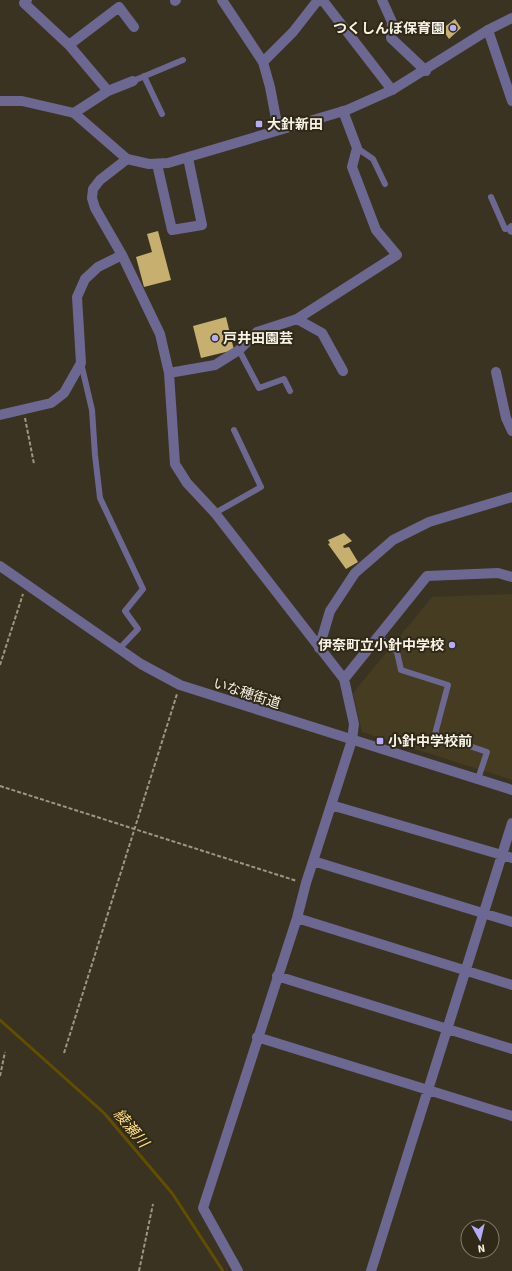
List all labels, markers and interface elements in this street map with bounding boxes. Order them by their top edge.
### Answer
place label: つくしんぼ保育園 [333,19,445,39]
marker: つくしんぼ保育園 [448,23,458,33]
place label: 大針新田 [267,115,323,135]
marker: 大針新田 [254,119,264,129]
place label: 戸井田園芸 [223,329,293,349]
marker: 戸井田園芸 [210,333,220,343]
place label: 伊奈町立小針中学校 [318,636,444,656]
marker: 伊奈町立小針中学校 [447,640,457,650]
street label: いな穂街道 [210,674,283,714]
place label: 小針中学校前 [388,732,472,752]
marker: 小針中学校前 [375,736,385,746]
water label: 綾瀬川 [108,1104,154,1154]
north arrow [460,1219,500,1259]
text: N [477,1240,486,1256]

